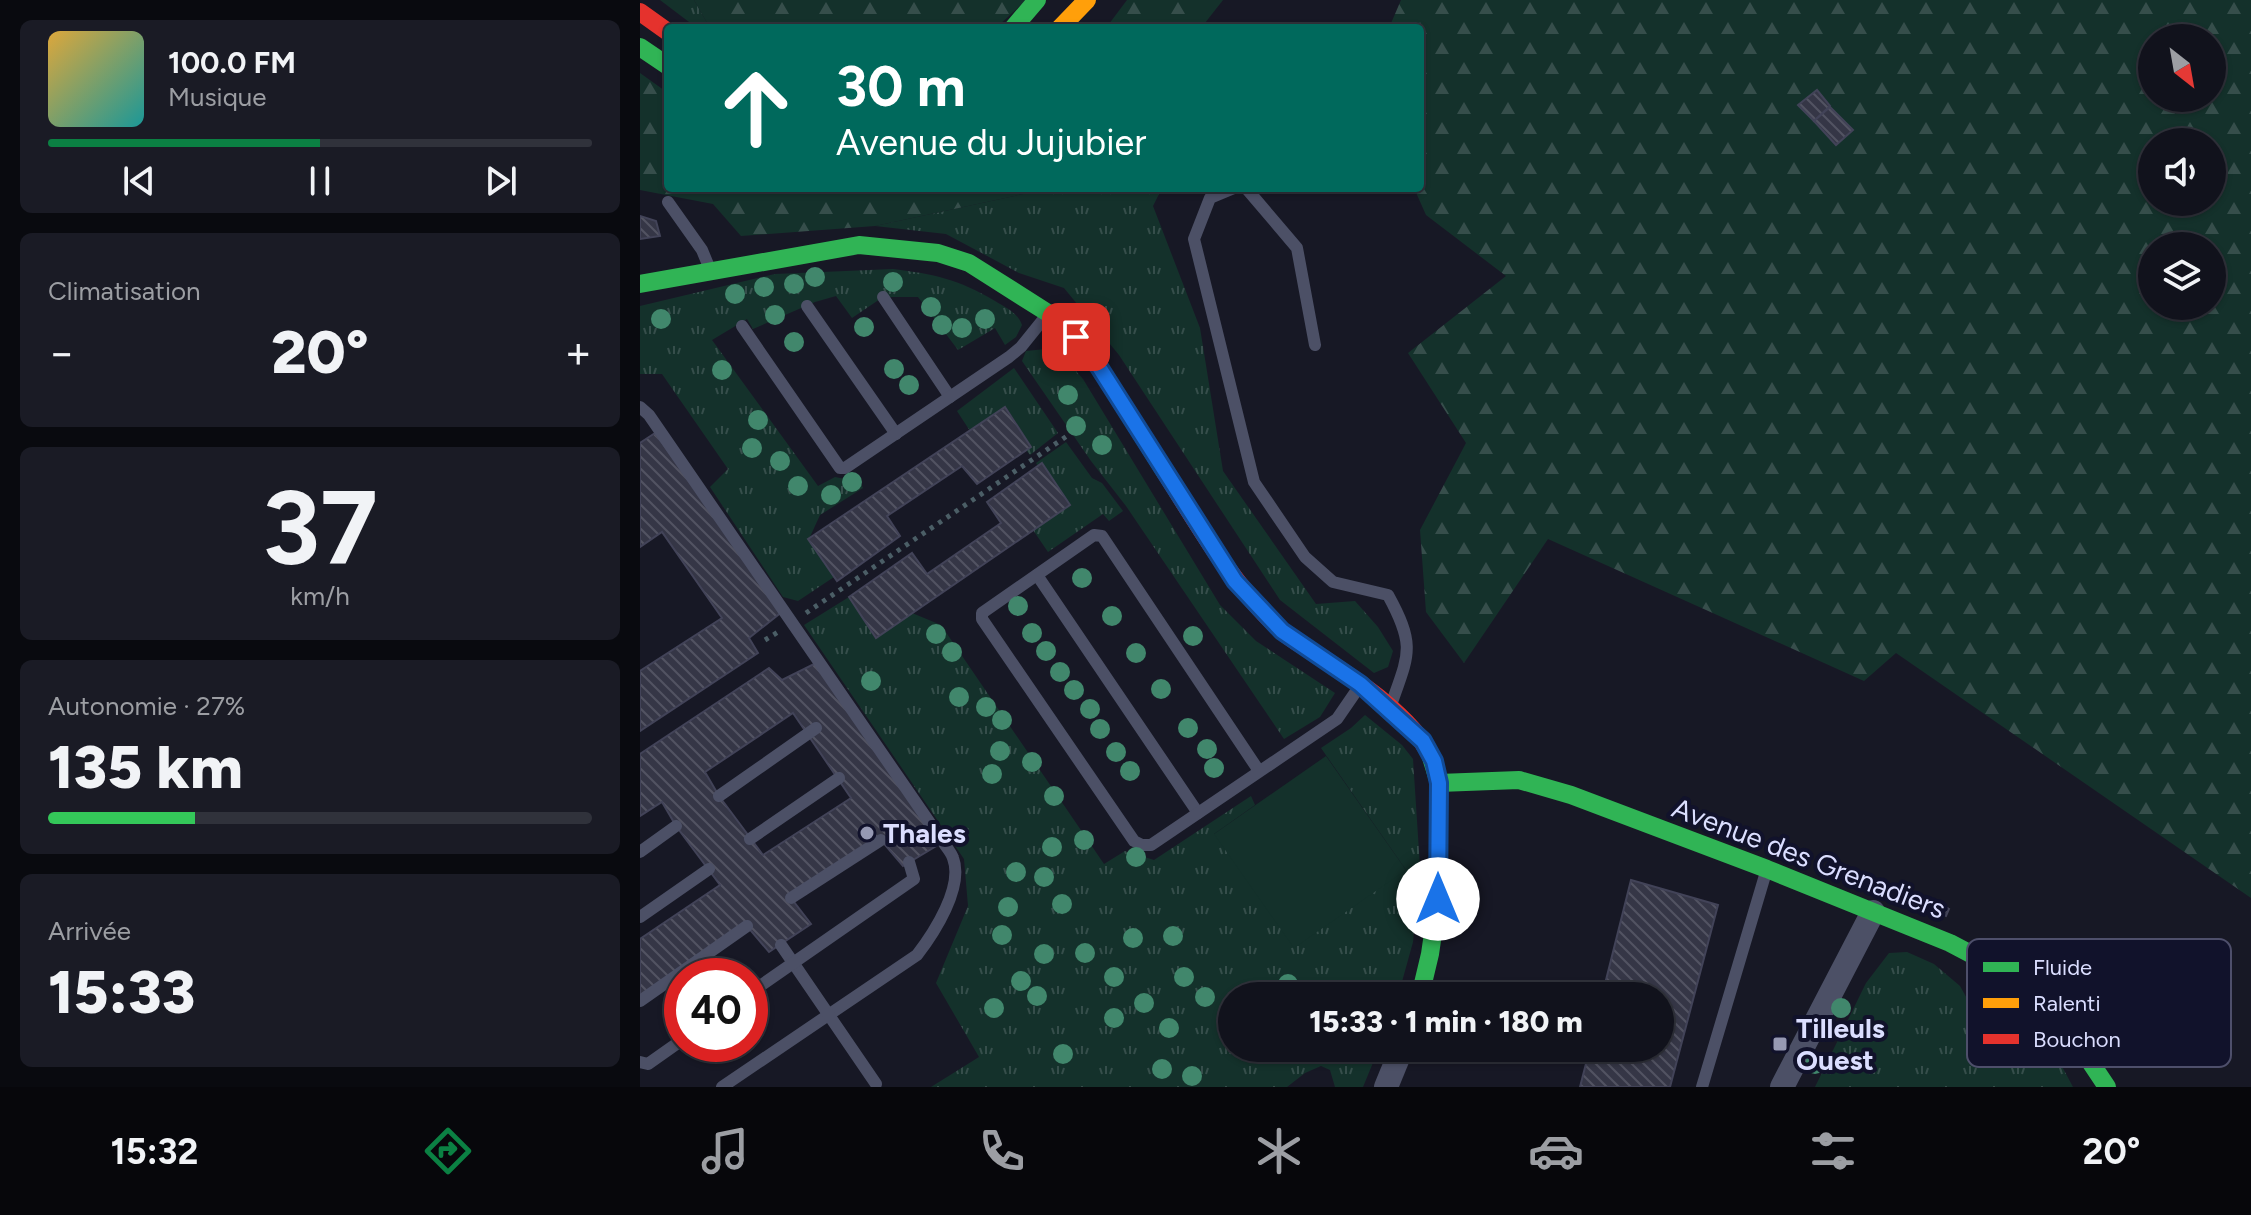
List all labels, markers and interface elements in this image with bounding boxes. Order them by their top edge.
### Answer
north arrow [2138,24,2226,112]
map controls [2138,24,2226,320]
text: 100.0 FM [168,44,296,81]
text: 30 m [836,53,966,120]
icon: ahead [704,56,808,160]
text: Musique [168,81,266,113]
text: Avenue du Jujubier [836,121,1146,164]
button: sound [2138,128,2226,216]
icon: previous [117,159,161,203]
icon: pause [298,159,342,203]
icon: next [479,159,523,203]
button: layers [2138,232,2226,320]
text: Climatisation [48,275,201,307]
pin [1042,303,1110,371]
icon: arrive [1054,315,1098,359]
text: 20° [271,316,369,388]
text: − [48,326,75,379]
text: + [565,326,592,379]
text: 37 [262,465,378,590]
text: km/h [290,580,350,612]
text: Autonomie · 27% [48,690,245,722]
text: 135 km [48,731,243,803]
street label: Avenue des Grenadiers [1668,790,1950,926]
place label: Thales [883,816,966,850]
marker: Thales [858,824,876,842]
position arrow [1396,857,1480,941]
text: Arrivée [48,915,131,947]
legend [1967,939,2231,1067]
text: Fluide [2033,954,2092,981]
text: 15:33 [48,956,195,1028]
speed limit sign: 40 [664,958,768,1062]
text: Ralenti [2033,990,2101,1017]
text: 15:33 · 1 min · 180 m [1309,1003,1583,1040]
place label: Tilleuls Ouest [1796,1011,1885,1077]
text: Bouchon [2033,1026,2121,1053]
marker: Tilleuls Ouest [1771,1035,1789,1053]
icon: directions [420,1123,476,1179]
icon: music [697,1123,753,1179]
icon: phone [974,1123,1030,1179]
icon: climate [1251,1123,1307,1179]
icon: car [1528,1123,1584,1179]
icon: filters [1805,1123,1861,1179]
text: 15:32 [111,1130,198,1173]
text: 20° [2083,1130,2140,1173]

